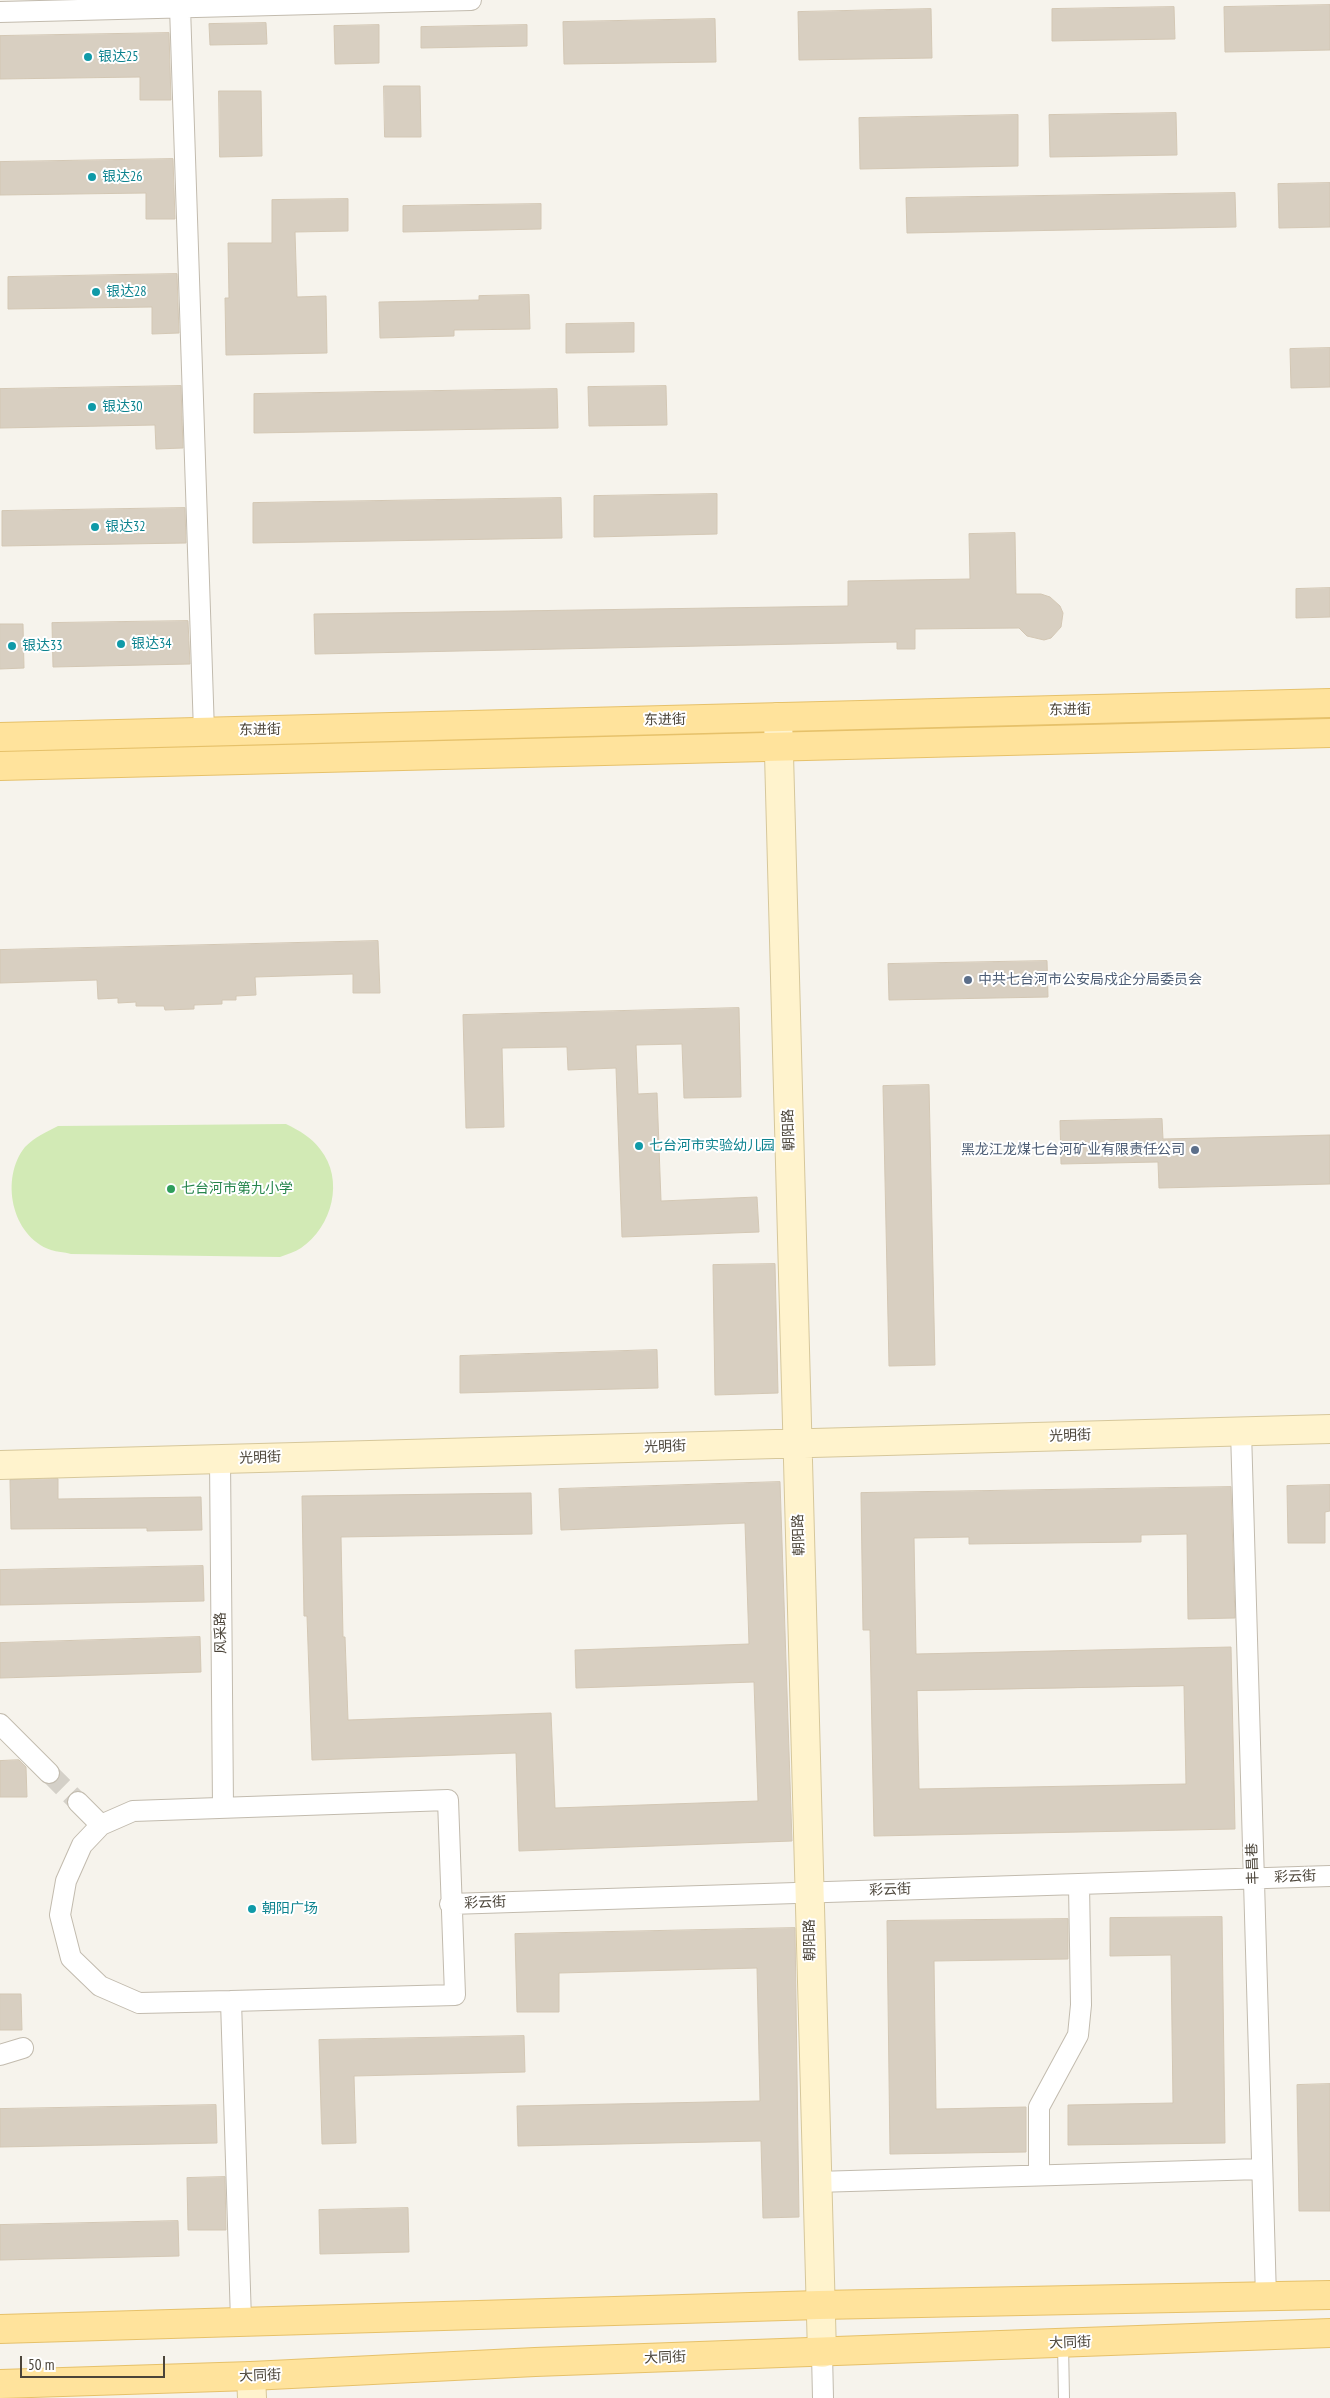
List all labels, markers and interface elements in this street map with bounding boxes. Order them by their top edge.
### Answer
place label: 银达25 [98,49,139,65]
marker: 银达25 [82,51,94,63]
place label: 银达26 [102,169,143,185]
marker: 银达26 [86,171,98,183]
place label: 银达28 [106,284,147,300]
marker: 银达28 [90,286,102,298]
place label: 银达30 [102,399,143,415]
marker: 银达30 [86,401,98,413]
place label: 银达32 [105,519,146,535]
marker: 银达32 [89,521,101,533]
place label: 银达34 [131,636,172,652]
place label: 银达33 [22,638,63,654]
marker: 银达34 [115,638,127,650]
marker: 银达33 [6,640,18,652]
street label: 东进街 [1049,701,1091,719]
street label: 东进街 [644,711,686,729]
street label: 东进街 [239,721,281,739]
place label: 中共七台河市公安局戍企分局委员会 [978,972,1202,988]
marker: 中共七台河市公安局戍企分局委员会 [962,974,974,986]
street label: 朝阳路 [780,1109,798,1151]
place label: 七台河市实验幼儿园 [649,1138,775,1154]
marker: 七台河市实验幼儿园 [633,1140,645,1152]
place label: 黑龙江龙煤七台河矿业有限责任公司 [961,1142,1185,1158]
marker: 黑龙江龙煤七台河矿业有限责任公司 [1189,1144,1201,1156]
place label: 七台河市第九小学 [181,1181,293,1197]
marker: 七台河市第九小学 [165,1183,177,1195]
street label: 光明街 [1049,1427,1091,1445]
street label: 光明街 [644,1438,686,1456]
street label: 光明街 [239,1449,281,1467]
street label: 朝阳路 [790,1514,808,1556]
street label: 风采路 [212,1612,230,1654]
street label: 丰昌巷 [1244,1843,1262,1885]
street label: 彩云街 [1274,1868,1316,1886]
street label: 彩云街 [869,1881,911,1899]
street label: 彩云街 [464,1894,506,1912]
place label: 朝阳广场 [262,1901,318,1917]
marker: 朝阳广场 [246,1903,258,1915]
street label: 朝阳路 [801,1919,819,1961]
street label: 大同街 [1049,2334,1091,2352]
scale bar [22,2346,168,2378]
street label: 大同街 [644,2349,686,2367]
text: 50 m [28,2355,54,2374]
street label: 大同街 [239,2367,281,2385]

